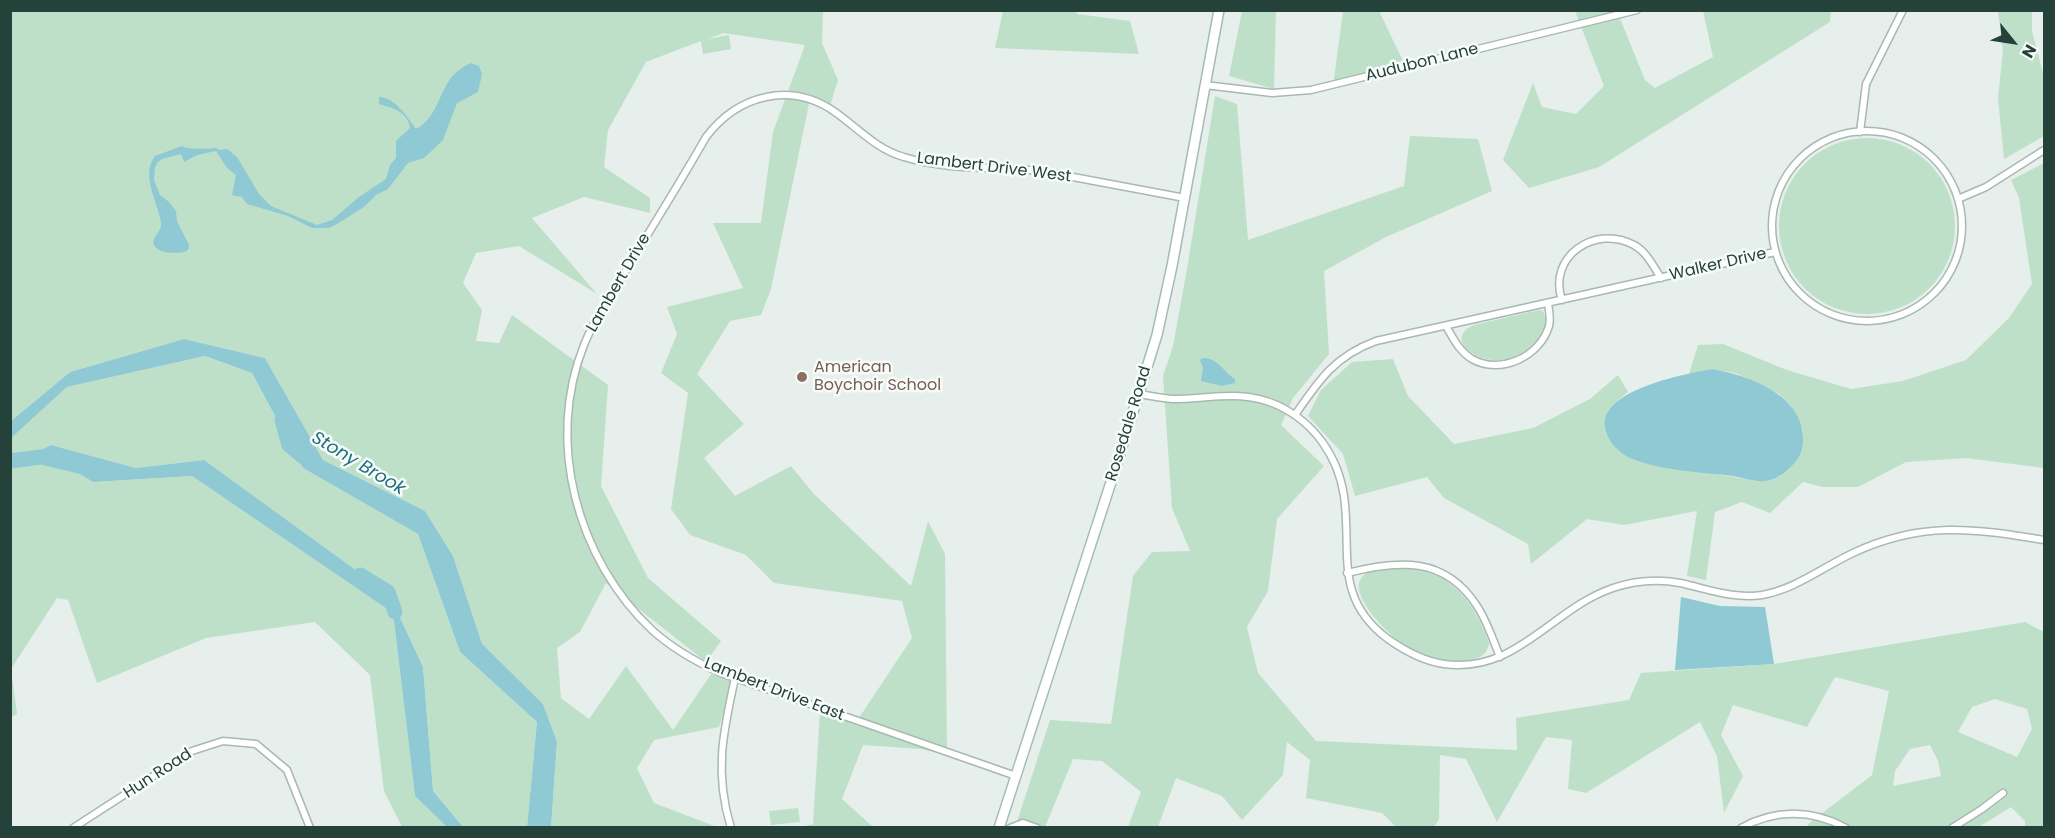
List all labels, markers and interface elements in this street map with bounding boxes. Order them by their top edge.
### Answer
north arrow [1983,12,2043,72]
street label: Audubon Lane [1364,40,1480,86]
text: N [2016,40,2042,62]
street label: Lambert Drive West [916,149,1072,187]
street label: Lambert Drive [583,230,655,336]
street label: Walker Drive [1668,245,1768,285]
place label: American Boychoir School [814,358,941,396]
street label: Rosedale Road [1102,364,1156,484]
marker: American Boychoir School [795,370,809,384]
water label: Stony Brook [307,428,409,500]
street label: Lambert Drive East [701,654,847,726]
street label: Hun Road [120,745,196,803]

